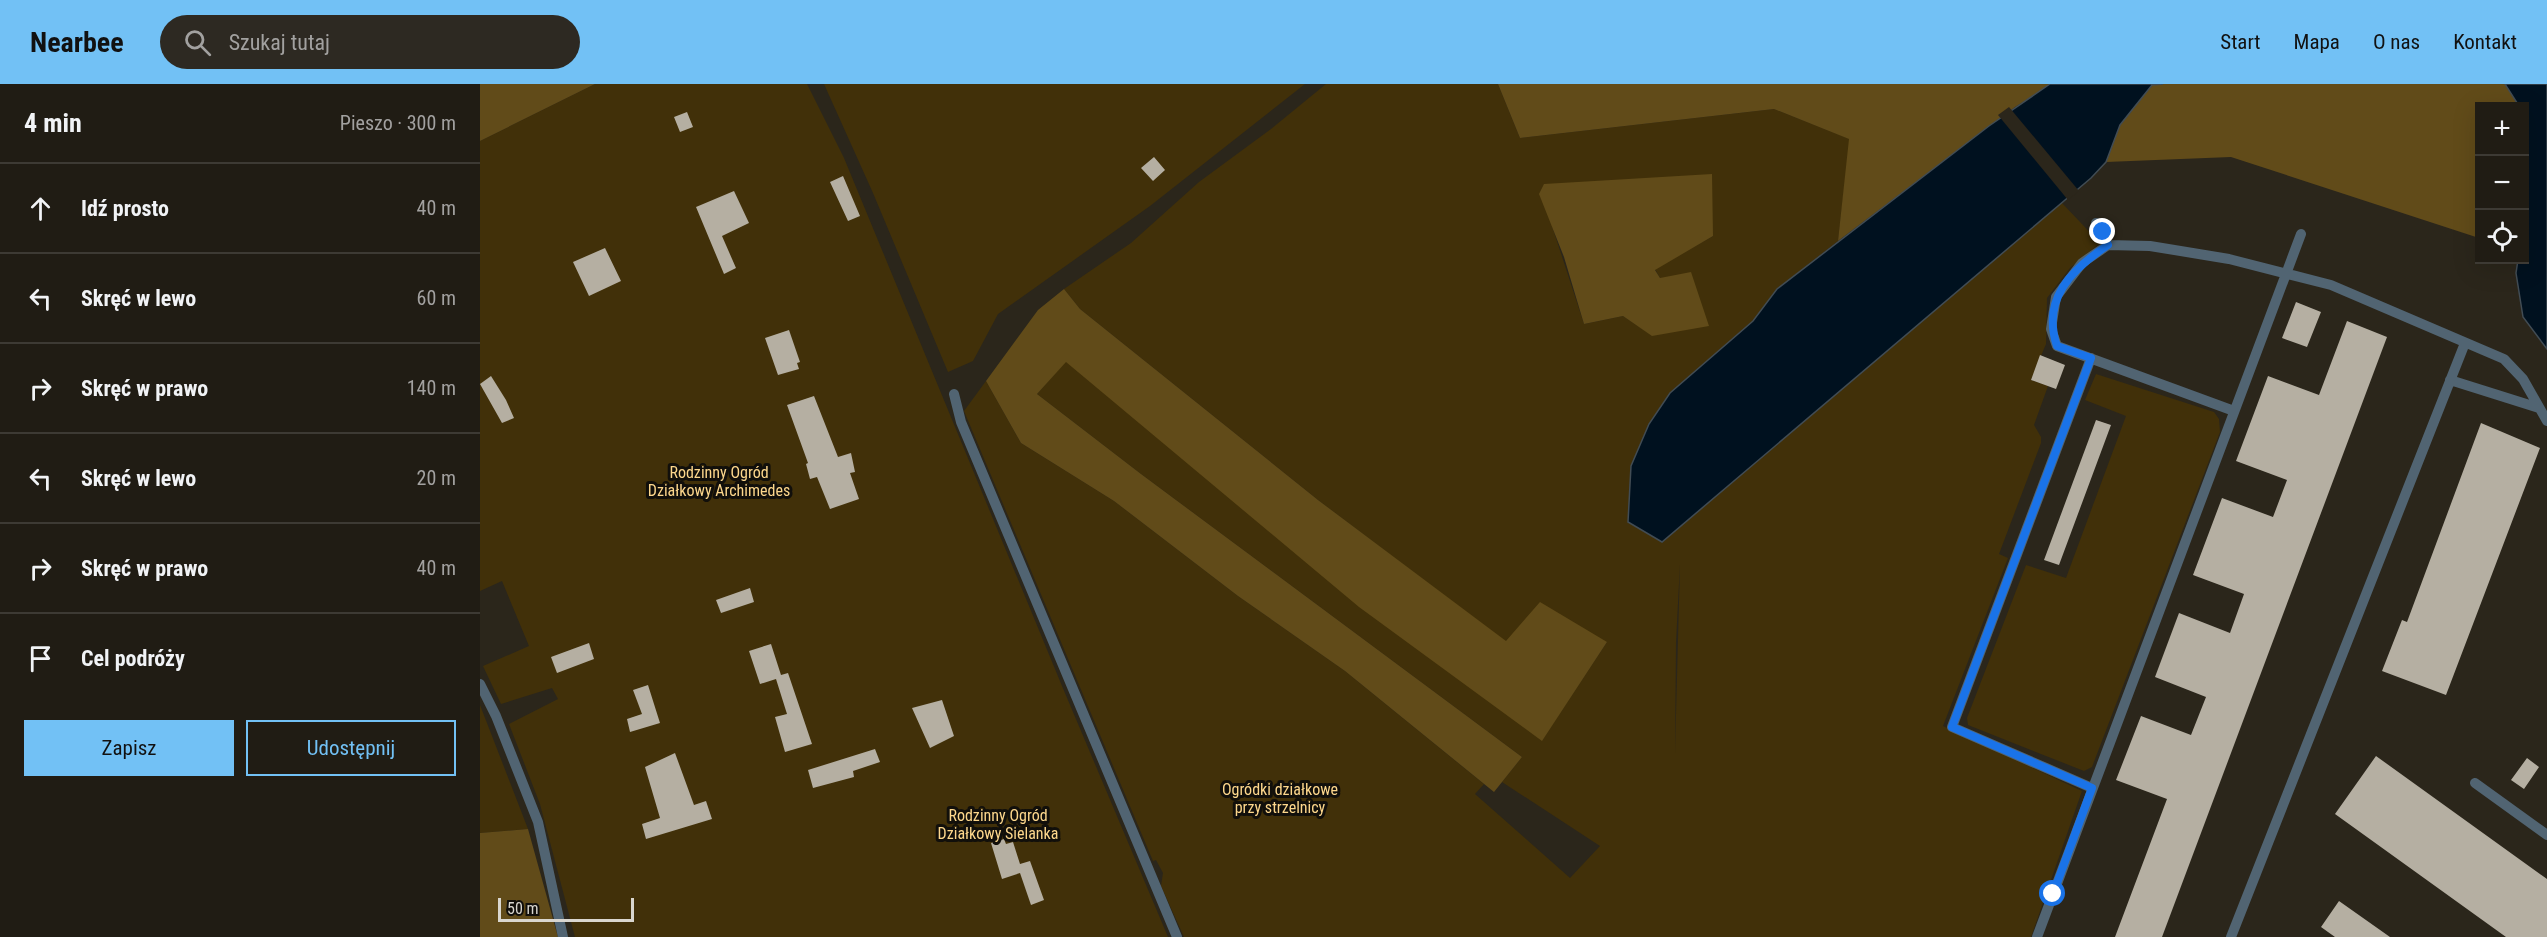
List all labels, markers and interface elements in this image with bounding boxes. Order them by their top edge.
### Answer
search box [160,15,580,69]
text: Nearbee [30,26,124,59]
icon: search [181,26,214,59]
text: Szukaj tutaj [229,30,330,55]
text: Start [2220,30,2261,54]
text: Mapa [2294,30,2340,54]
text: O nas [2373,30,2420,54]
text: Kontakt [2453,30,2517,54]
map controls [2475,102,2529,264]
button: + [2475,102,2529,156]
text: 4 min [24,108,82,138]
text: Pieszo · 300 m [340,111,456,135]
button: − [2475,156,2529,210]
icon: ahead [24,192,57,225]
text: Idź prosto [81,196,169,221]
text: 40 m [417,196,456,220]
button: locate [2475,210,2529,264]
route end [2089,218,2115,244]
icon: left [24,282,57,315]
text: Skręć w lewo [81,286,196,311]
text: 60 m [417,286,456,310]
icon: right [24,372,57,405]
text: Skręć w prawo [81,376,208,401]
text: 140 m [407,376,456,400]
icon: left [24,462,57,495]
park label: Rodzinny Ogród Działkowy Archimedes [648,463,790,500]
text: Skręć w lewo [81,466,196,491]
text: 20 m [417,466,456,490]
icon: right [24,552,57,585]
text: Skręć w prawo [81,556,208,581]
text: 40 m [417,556,456,580]
icon: arrive [24,642,57,675]
text: Cel podróży [81,646,185,671]
button: Zapisz [24,720,234,776]
button: Udostępnij [246,720,456,776]
park label: Ogródki działkowe przy strzelnicy [1222,780,1338,817]
park label: Rodzinny Ogród Działkowy Sielanka [938,806,1058,843]
route start [2039,880,2065,906]
scale bar [498,895,634,922]
text: 50 m [507,899,539,918]

